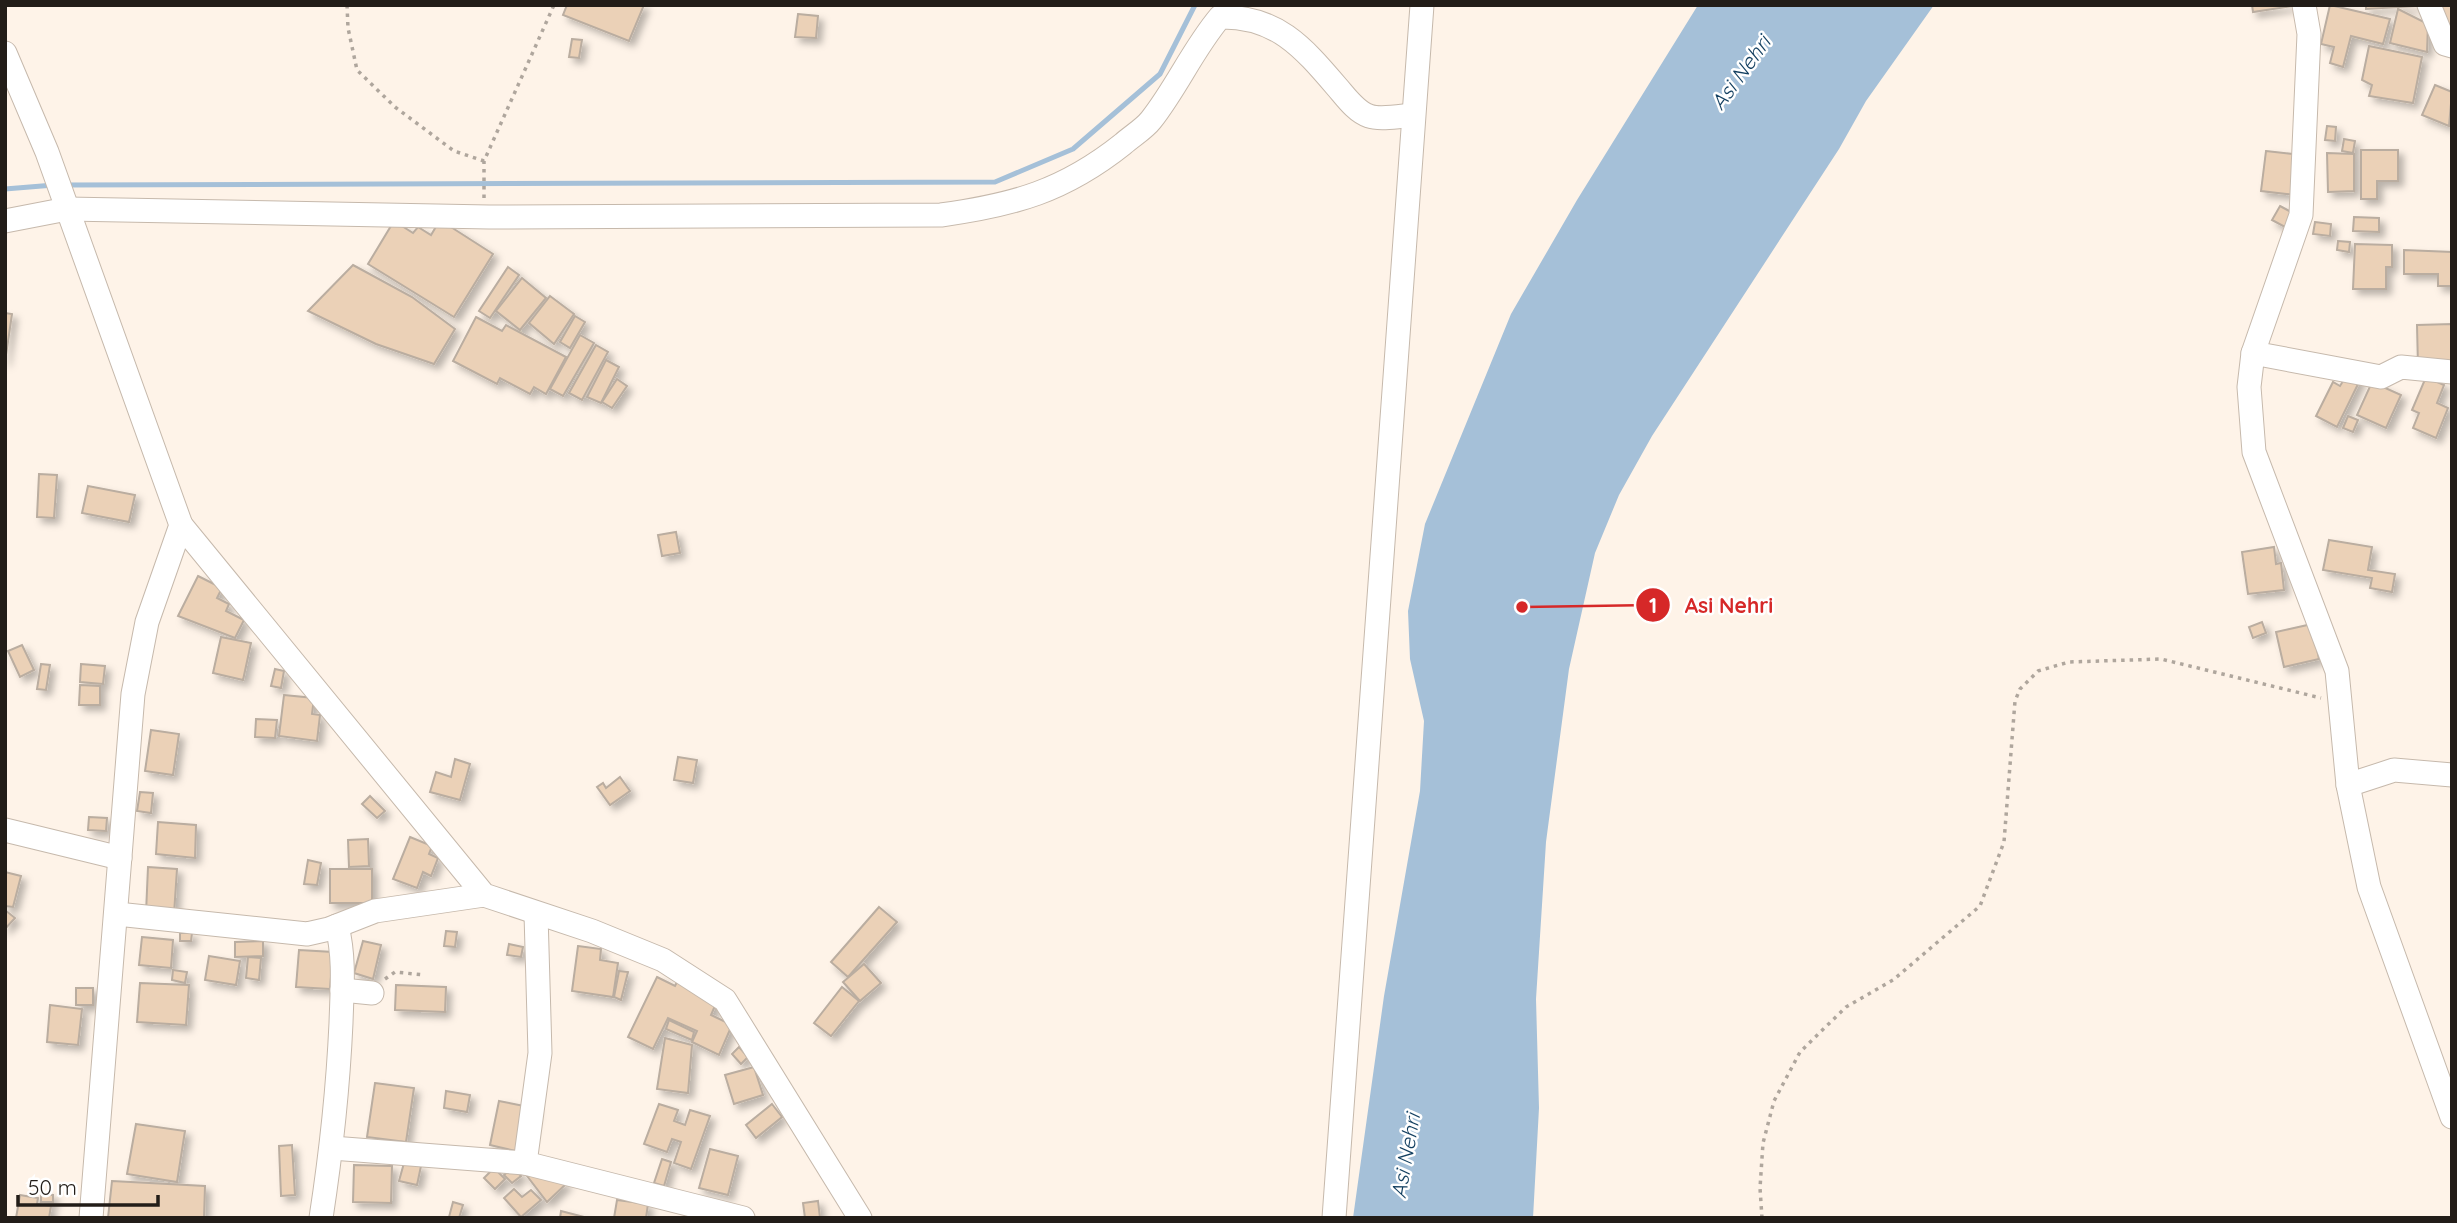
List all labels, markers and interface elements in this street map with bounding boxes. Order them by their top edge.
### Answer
water label: Asi Nehri [1705,28,1777,115]
callout: Asi Nehri [1636,584,1787,626]
text: 1 [1649,592,1657,618]
text: Asi Nehri [1685,592,1773,618]
water label: Asi Nehri [1385,1109,1426,1200]
scale bar [18,1164,158,1208]
text: 50 m [28,1174,77,1200]

